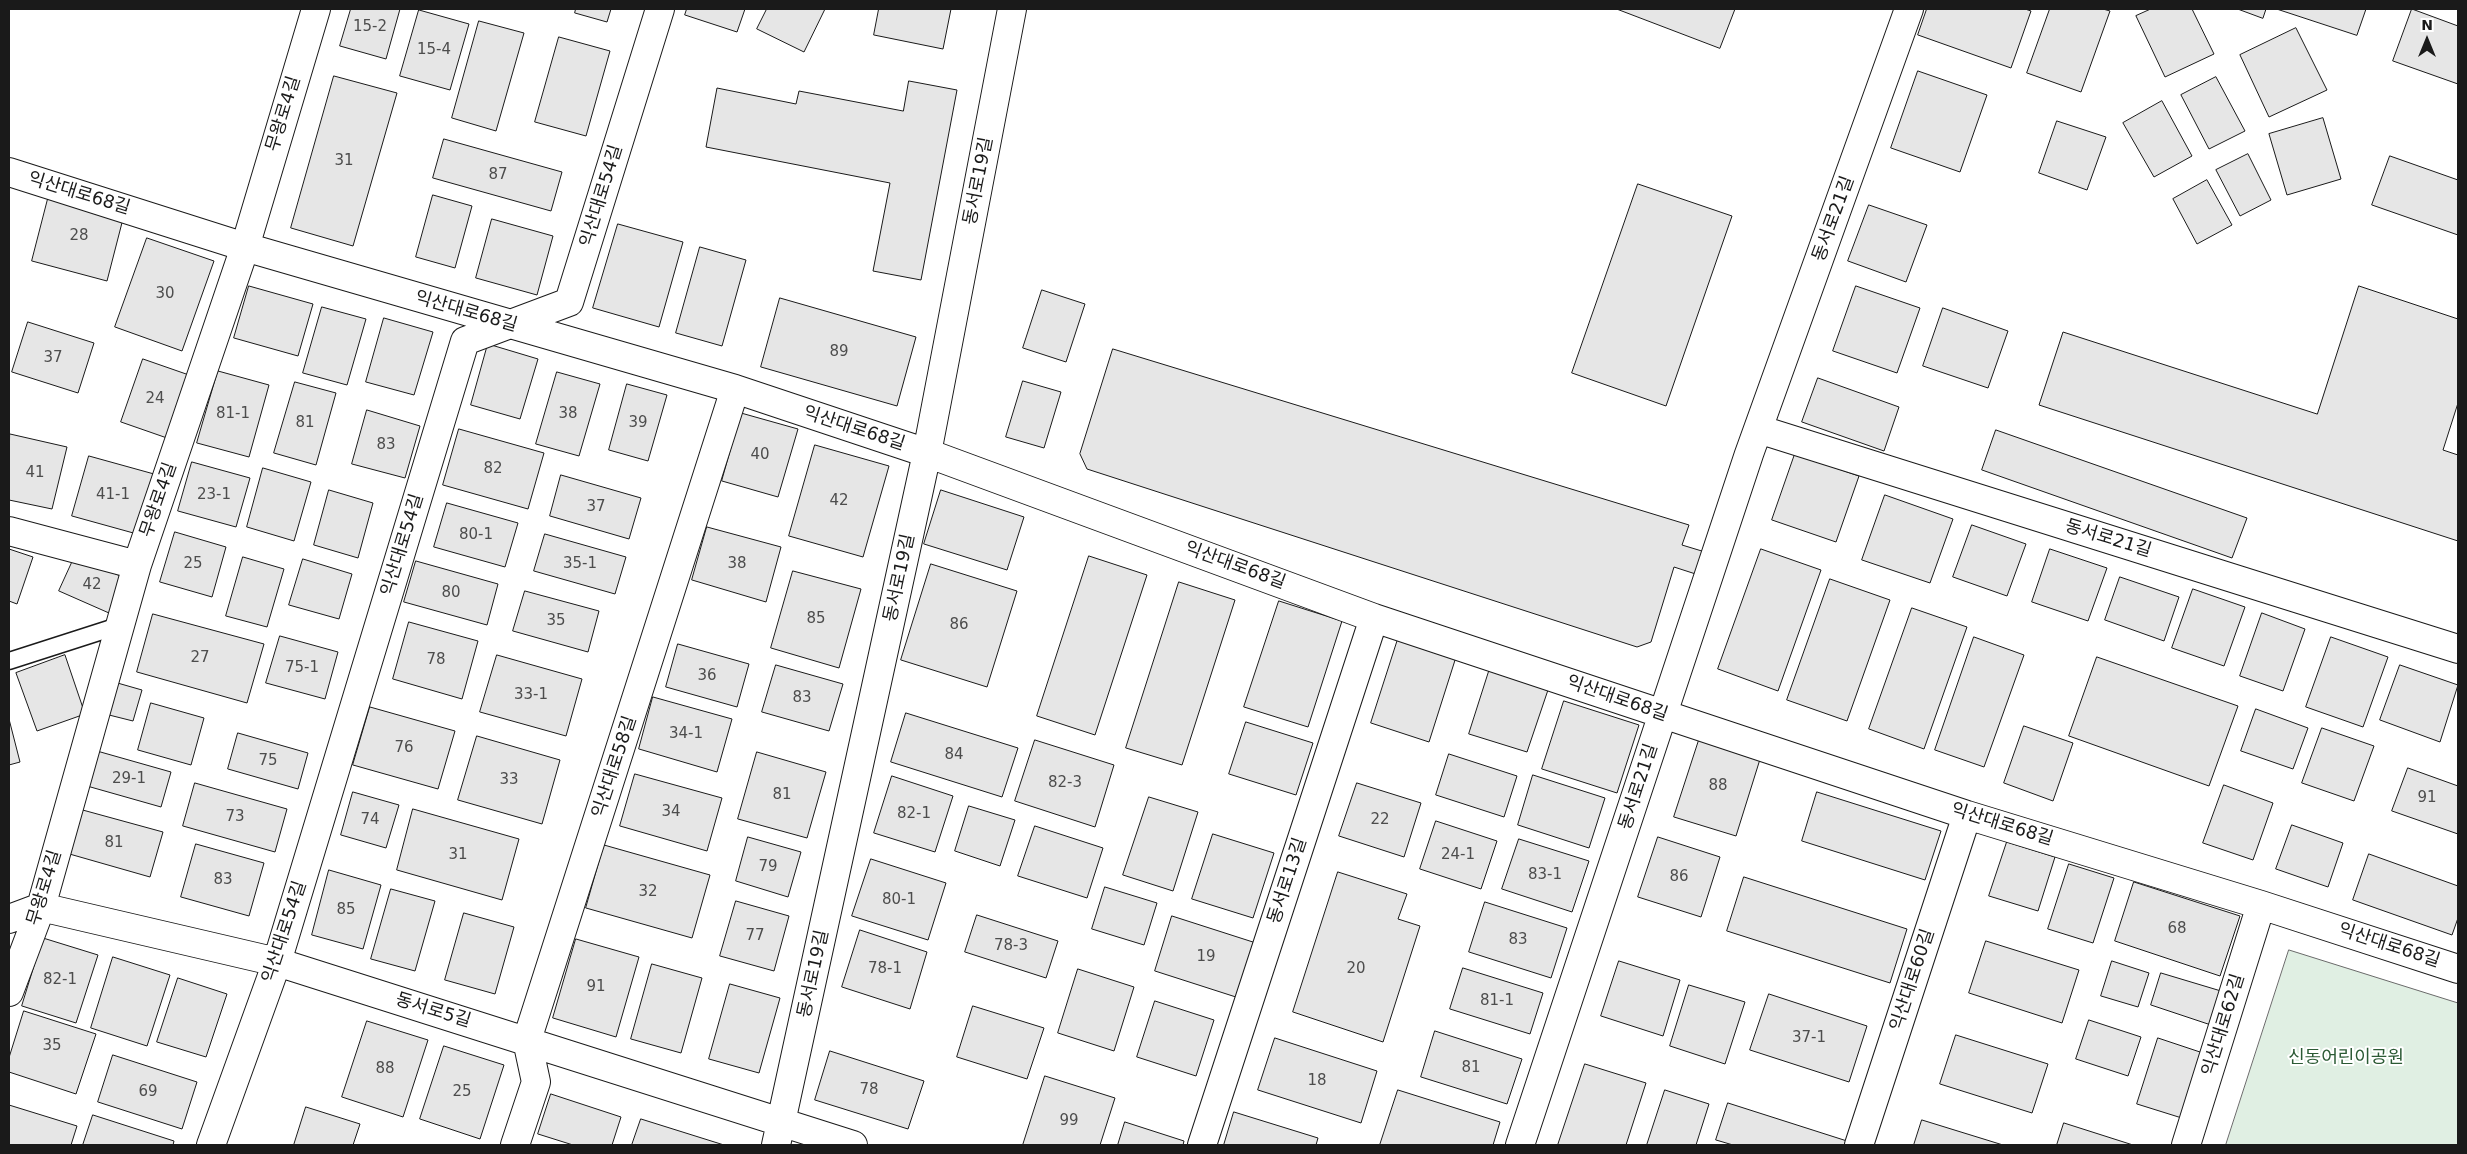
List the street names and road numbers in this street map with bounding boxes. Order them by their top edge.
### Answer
street label: 무왕로4길 [262,74,306,154]
street label: 동서로19길 [960,135,998,227]
street label: 익산대로54길 [576,142,628,250]
street label: 익산대로68길 [25,168,133,220]
street label: 동서로21길 [1809,173,1859,265]
street label: 익산대로68길 [412,287,520,337]
street label: 익산대로68길 [800,402,908,456]
street label: 무왕로4길 [136,460,182,540]
street label: 익산대로54길 [377,491,429,599]
street label: 동서로21길 [2062,516,2154,562]
street label: 동서로19길 [880,532,920,624]
street label: 익산대로68길 [1182,538,1288,594]
street label: 익산대로68길 [1564,672,1670,726]
street label: 익산대로58길 [588,713,642,821]
street label: 동서로21길 [1615,741,1663,833]
street label: 익산대로68길 [1948,799,2056,851]
street label: 동서로13길 [1264,835,1312,927]
street label: 무왕로4길 [23,848,67,928]
street label: 익산대로54길 [258,878,312,986]
street label: 익산대로68길 [2335,919,2443,973]
street label: 익산대로60길 [1886,926,1940,1034]
street label: 동서로19길 [794,928,834,1020]
street label: 익산대로62길 [2198,971,2250,1079]
street label: 동서로5길 [393,989,473,1033]

